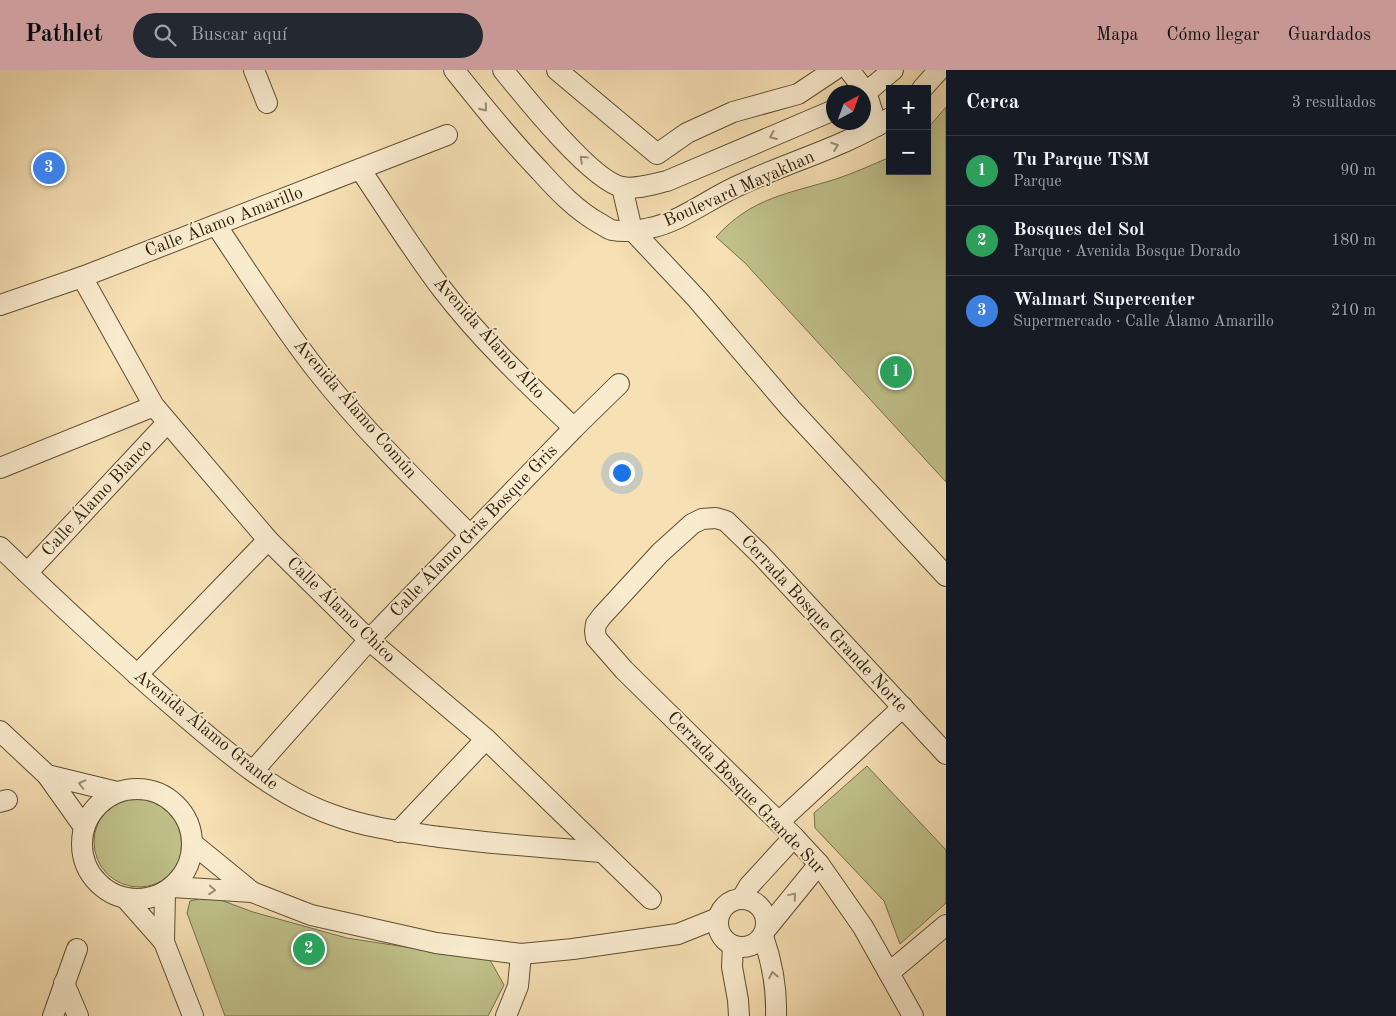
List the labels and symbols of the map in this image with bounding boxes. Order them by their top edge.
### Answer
north arrow [826,85,871,130]
one-way arrow [479,102,487,111]
one-way arrow [769,130,777,140]
one-way arrow [830,142,839,153]
street label: Boulevard Mayakhan [661,148,817,230]
pin: 3 [33,149,65,187]
one-way arrow [579,156,588,165]
street label: Calle Álamo Amarillo [141,180,306,260]
street label: Avenida Álamo Alto [430,271,551,402]
street label: Avenida Álamo Común [290,333,423,482]
pin: 1 [880,353,912,391]
street label: Calle Álamo Blanco [36,433,156,560]
street label: Calle Álamo Gris Bosque Gris [384,438,561,621]
your location [609,460,635,486]
street label: Cerrada Bosque Grande Norte [737,532,911,716]
street label: Calle Álamo Chico [283,551,402,666]
street label: Avenida Álamo Grande [130,663,284,794]
street label: Cerrada Bosque Grande Sur [664,708,829,878]
one-way arrow [78,779,86,790]
one-way arrow [208,884,216,895]
one-way arrow [787,893,795,902]
pin: 2 [293,930,325,968]
one-way arrow [769,971,779,980]

